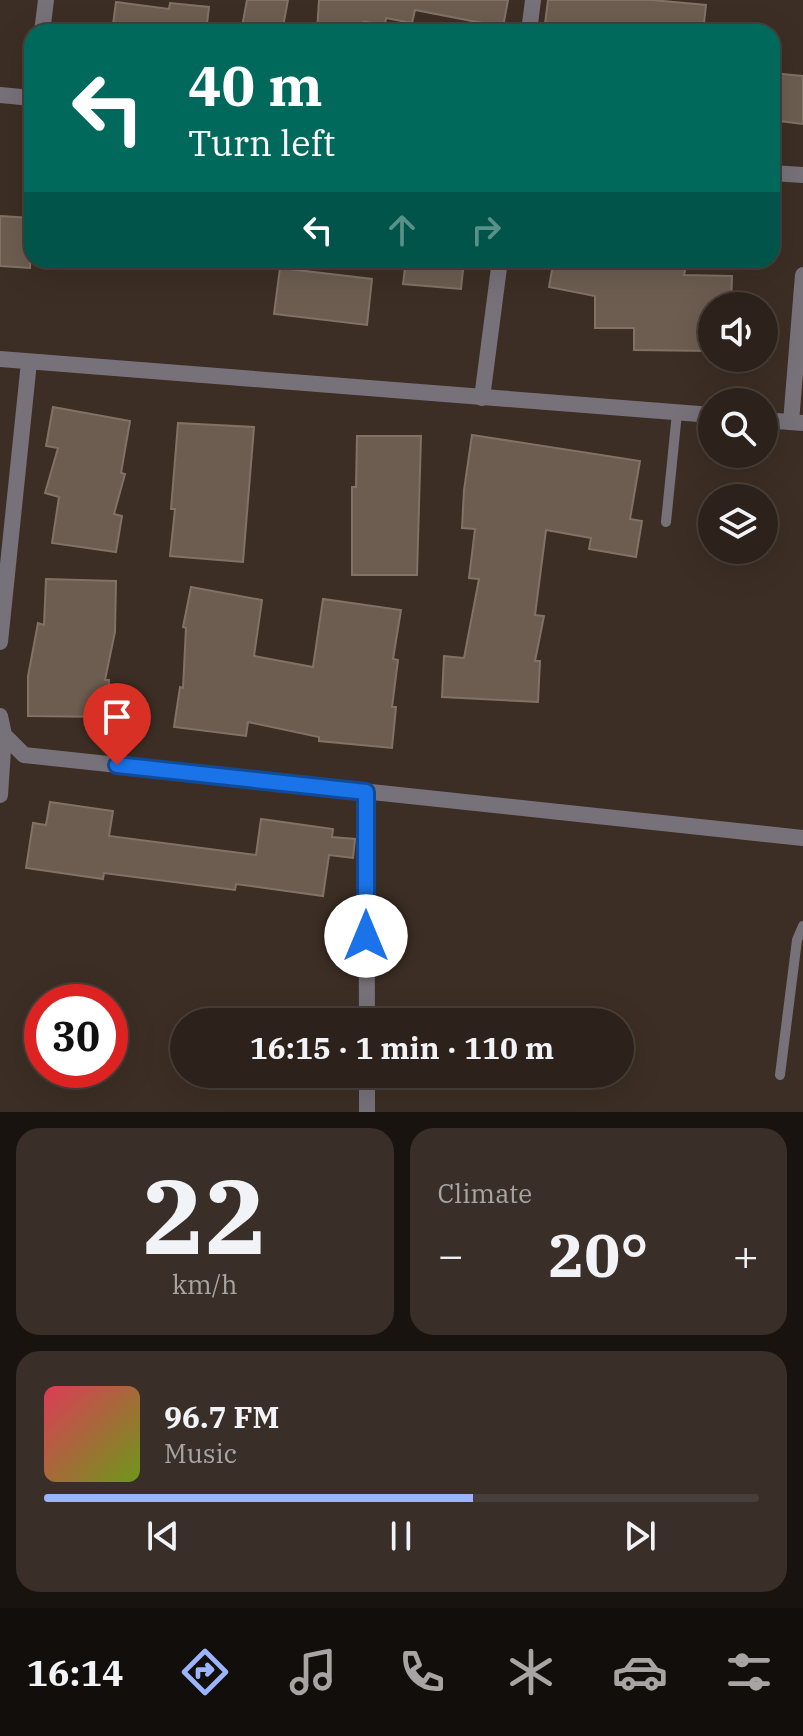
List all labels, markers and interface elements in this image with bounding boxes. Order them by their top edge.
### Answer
text: 40 m [188,49,323,121]
icon: left [56,56,160,160]
text: Turn left [188,119,335,166]
icon: left [296,208,340,252]
icon: ahead [380,208,424,252]
icon: right [464,208,508,252]
map controls [698,292,778,564]
button: sound [698,292,778,372]
button: search [698,388,778,468]
button: layers [698,484,778,564]
pin [83,683,151,765]
icon: arrive [95,695,139,739]
position arrow [324,894,408,978]
speed limit sign: 30 [24,984,128,1088]
text: 16:15 · 1 min · 110 m [250,1028,554,1067]
text: 22 [142,1147,267,1283]
text: Climate [438,1176,532,1210]
text: 20° [548,1215,648,1294]
text: − [438,1226,464,1283]
text: + [733,1226,759,1283]
text: km/h [172,1267,238,1301]
text: 96.7 FM [164,1397,279,1436]
text: Music [164,1436,237,1470]
icon: previous [141,1514,185,1558]
icon: pause [379,1514,423,1558]
icon: next [618,1514,662,1558]
icon: directions [177,1644,233,1700]
icon: music [285,1644,341,1700]
icon: phone [394,1644,450,1700]
icon: climate [503,1644,559,1700]
icon: car [612,1644,668,1700]
icon: filters [721,1644,777,1700]
text: 16:14 [26,1649,124,1696]

